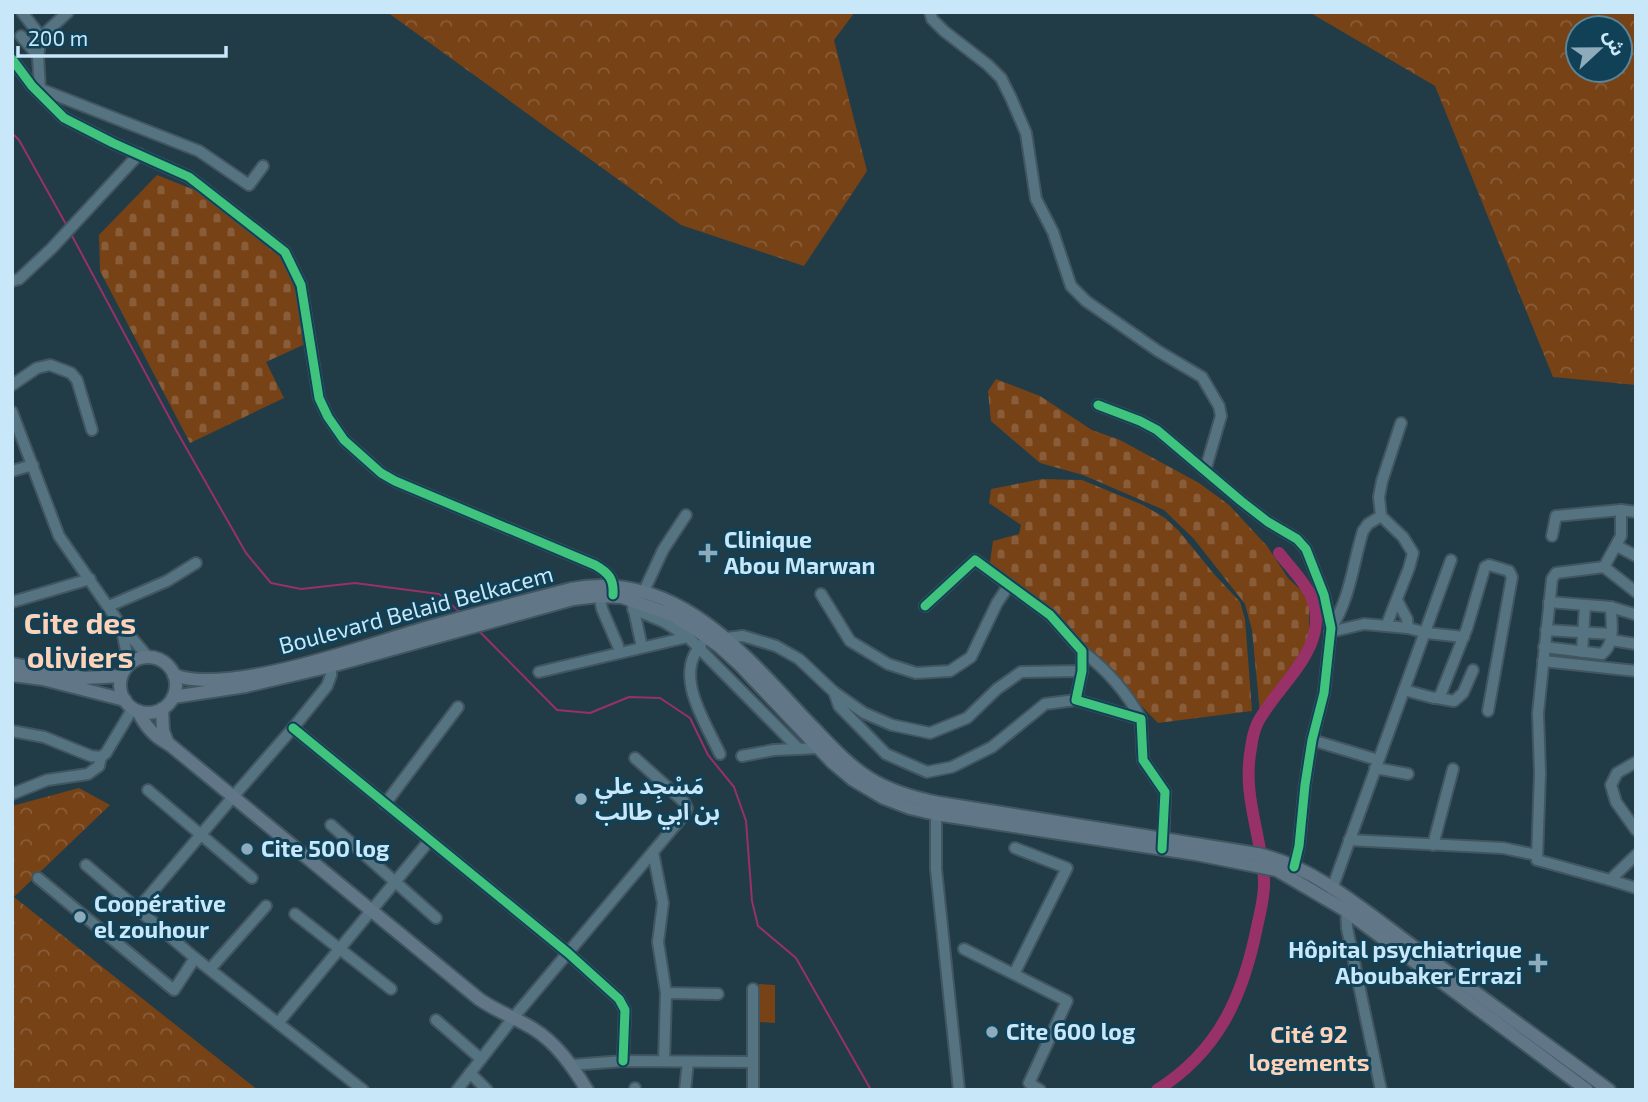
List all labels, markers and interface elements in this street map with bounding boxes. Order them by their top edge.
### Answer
scale bar [18,14,226,58]
north arrow [1564,14,1634,84]
text: 200 m [28,25,88,50]
text: ش [1600,26,1631,59]
place label: Clinique Abou Marwan [724,525,875,579]
marker: Clinique Abou Marwan [698,543,718,563]
street label: Boulevard Belaid Belkacem [275,559,556,659]
district label: Cite des oliviers [24,604,136,674]
place label: مَسْجِد علي بن ابي طالب [595,771,720,830]
marker: مَسْجِد علي بن ابي طالب [573,791,589,807]
place label: Cite 500 log [261,834,390,862]
marker: Cite 500 log [239,841,255,857]
place label: Coopérative el zouhour [94,889,226,943]
marker: Coopérative el zouhour [72,909,88,925]
place label: Hôpital psychiatrique Aboubaker Errazi [1288,935,1522,989]
marker: Hôpital psychiatrique Aboubaker Errazi [1528,953,1548,973]
place label: Cite 600 log [1006,1017,1136,1045]
district label: Cité 92 logements [1248,1019,1370,1076]
marker: Cite 600 log [984,1024,1000,1040]

